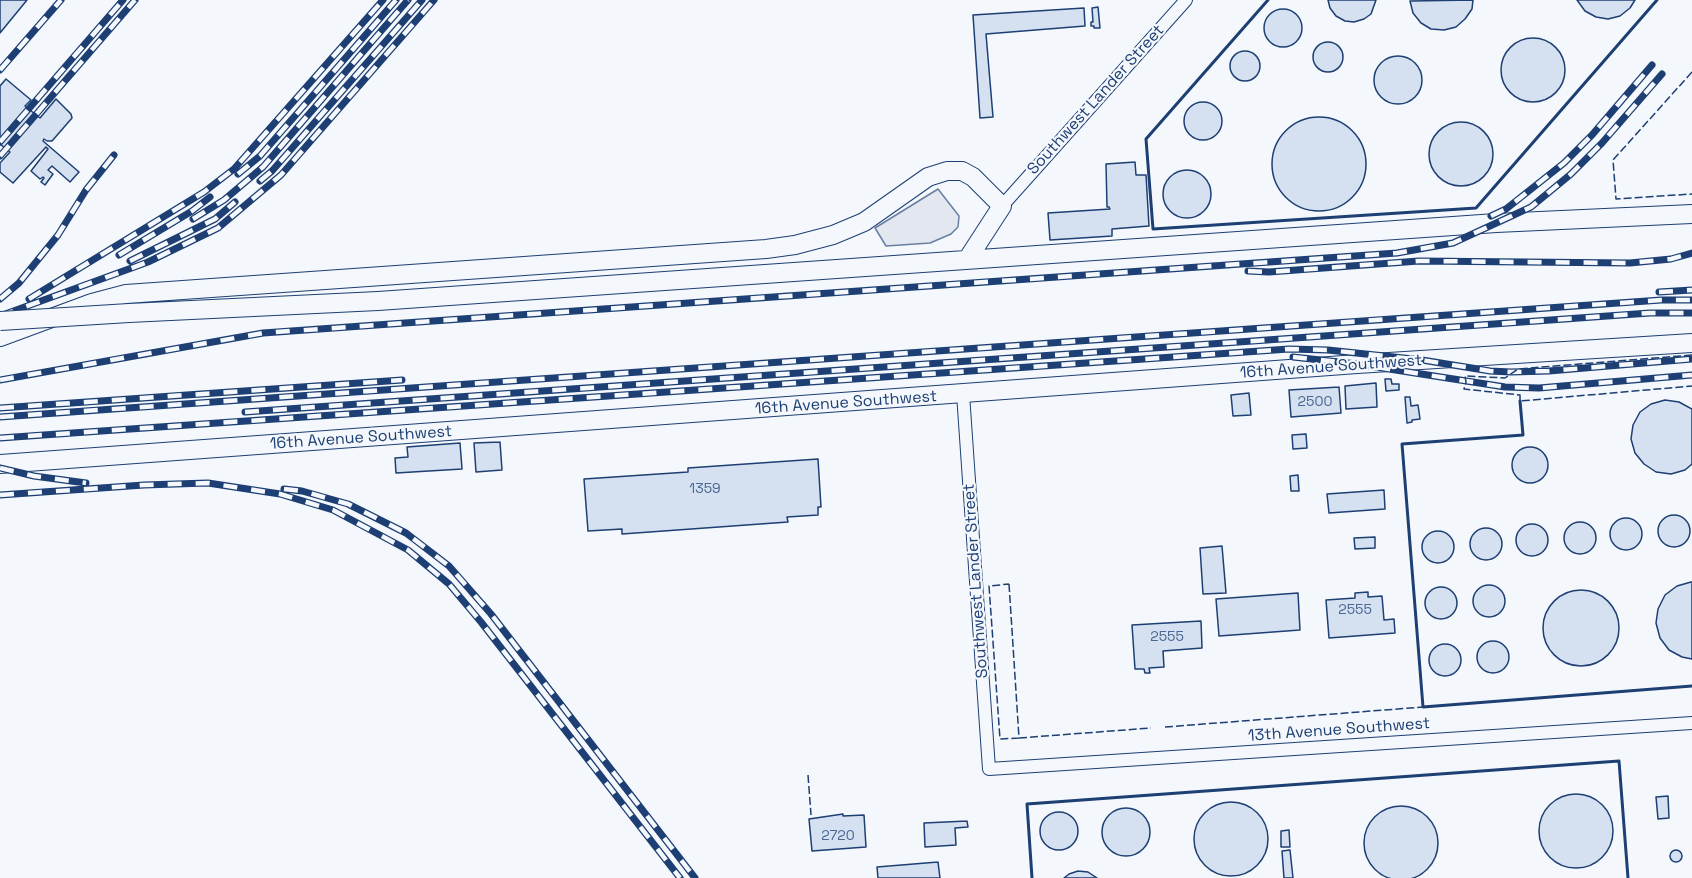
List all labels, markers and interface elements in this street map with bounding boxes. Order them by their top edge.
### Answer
street label: Southwest Lander Street [1024,21,1168,179]
street label: 16th Avenue Southwest [1239,351,1423,383]
street label: 16th Avenue Southwest [754,387,938,419]
house number: 2500 [1298,394,1332,410]
street label: 16th Avenue Southwest [269,422,453,454]
house number: 1359 [689,481,721,497]
street label: Southwest Lander Street [960,483,992,679]
house number: 2555 [1338,602,1372,618]
house number: 2555 [1150,629,1184,645]
street label: 13th Avenue Southwest [1247,714,1431,746]
house number: 2720 [821,828,855,844]

